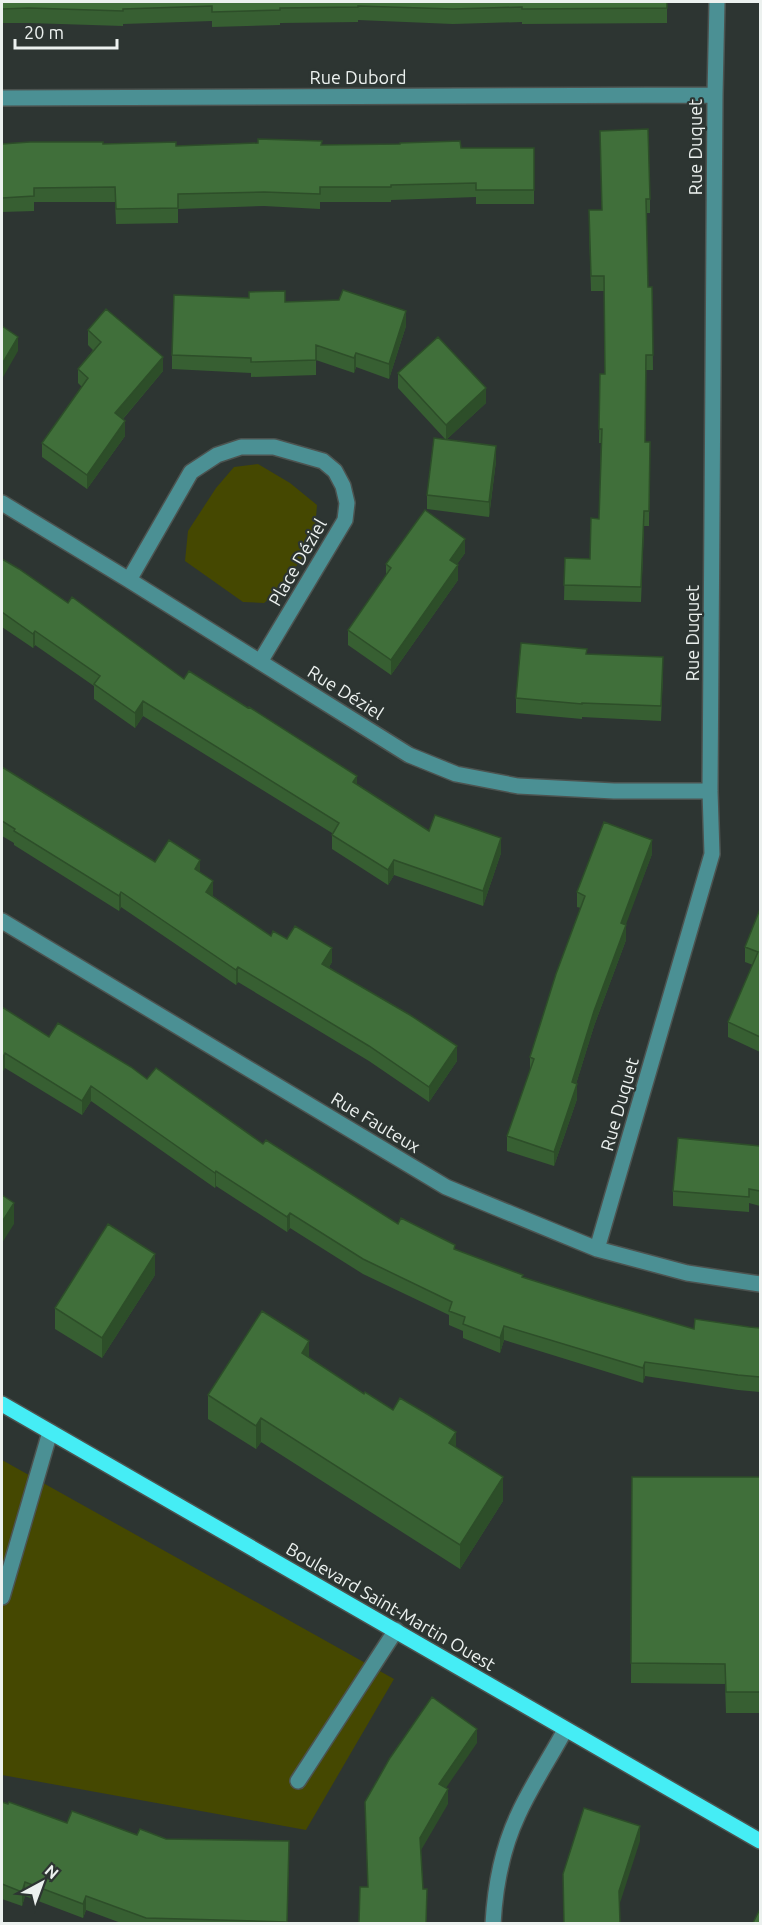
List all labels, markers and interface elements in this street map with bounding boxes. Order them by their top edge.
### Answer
scale bar [15,12,117,50]
text: 20 m [24,22,64,42]
street label: Rue Dubord [310,67,406,87]
street label: Rue Duquet [685,99,705,195]
street label: Place Déziel [264,515,330,609]
street label: Rue Duquet [682,585,702,681]
street label: Rue Déziel [304,661,388,723]
street label: Rue Duquet [596,1055,642,1153]
street label: Rue Fauteux [328,1088,424,1156]
street label: Boulevard Saint-Martin Ouest [283,1538,499,1674]
north arrow [12,1853,72,1913]
text: N [41,1861,62,1882]

